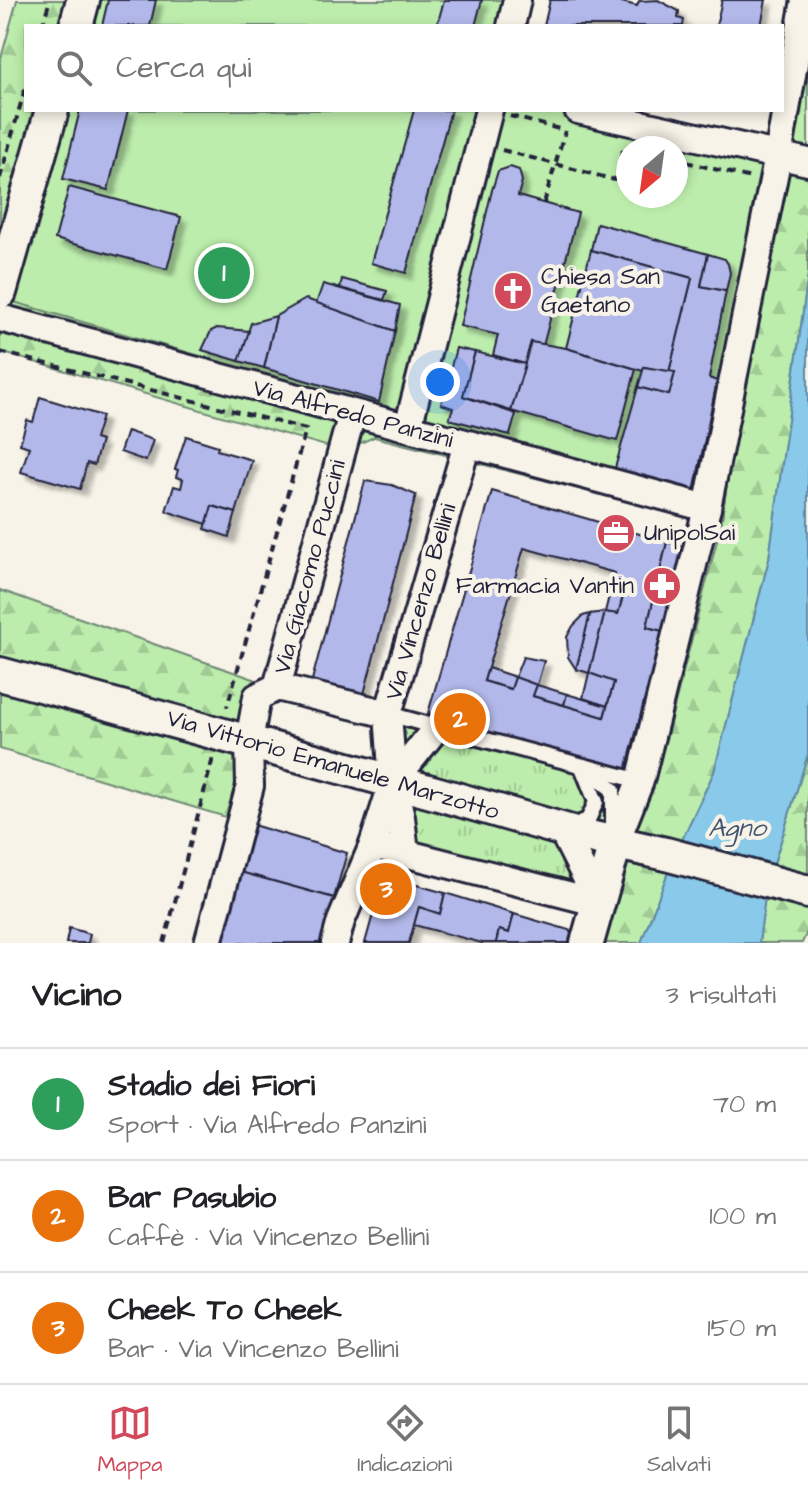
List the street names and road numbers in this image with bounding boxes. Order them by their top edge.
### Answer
street label: Via Alfredo Panzini [249,371,457,457]
street label: Via Giacomo Puccini [265,456,355,678]
street label: Via Vincenzo Bellini [377,499,465,704]
street label: Via Vittorio Emanuele Marzotto [163,701,504,829]

